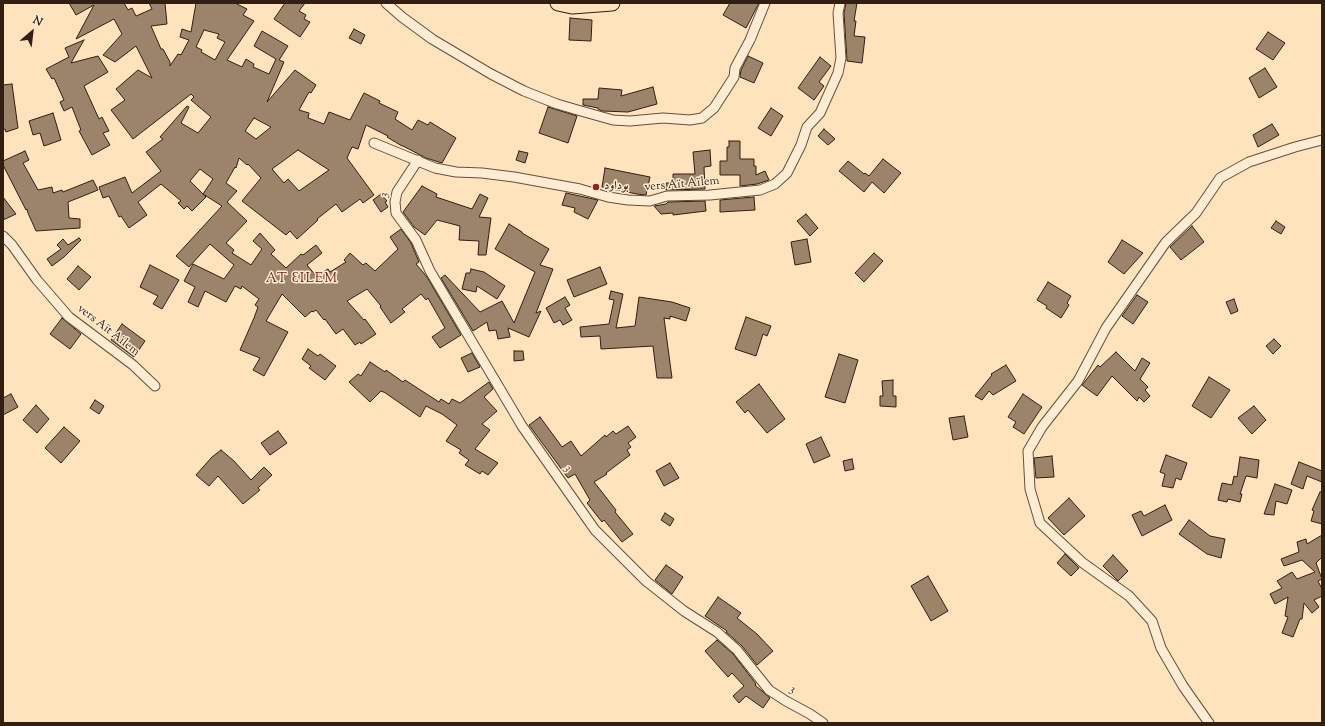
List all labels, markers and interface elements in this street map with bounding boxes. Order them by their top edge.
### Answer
north arrow [12,12,52,52]
text: N [30,12,45,31]
street label: vers Aït Aïlem [644,175,720,195]
place label: بوداود [604,180,629,194]
marker: بوداود [591,182,601,192]
street label: 3 [377,191,393,199]
district label: AT ƐILEM [266,272,338,288]
street label: vers Aït Aïlem [74,302,142,360]
street label: 3 [560,463,574,475]
street label: 3 [786,683,798,697]

